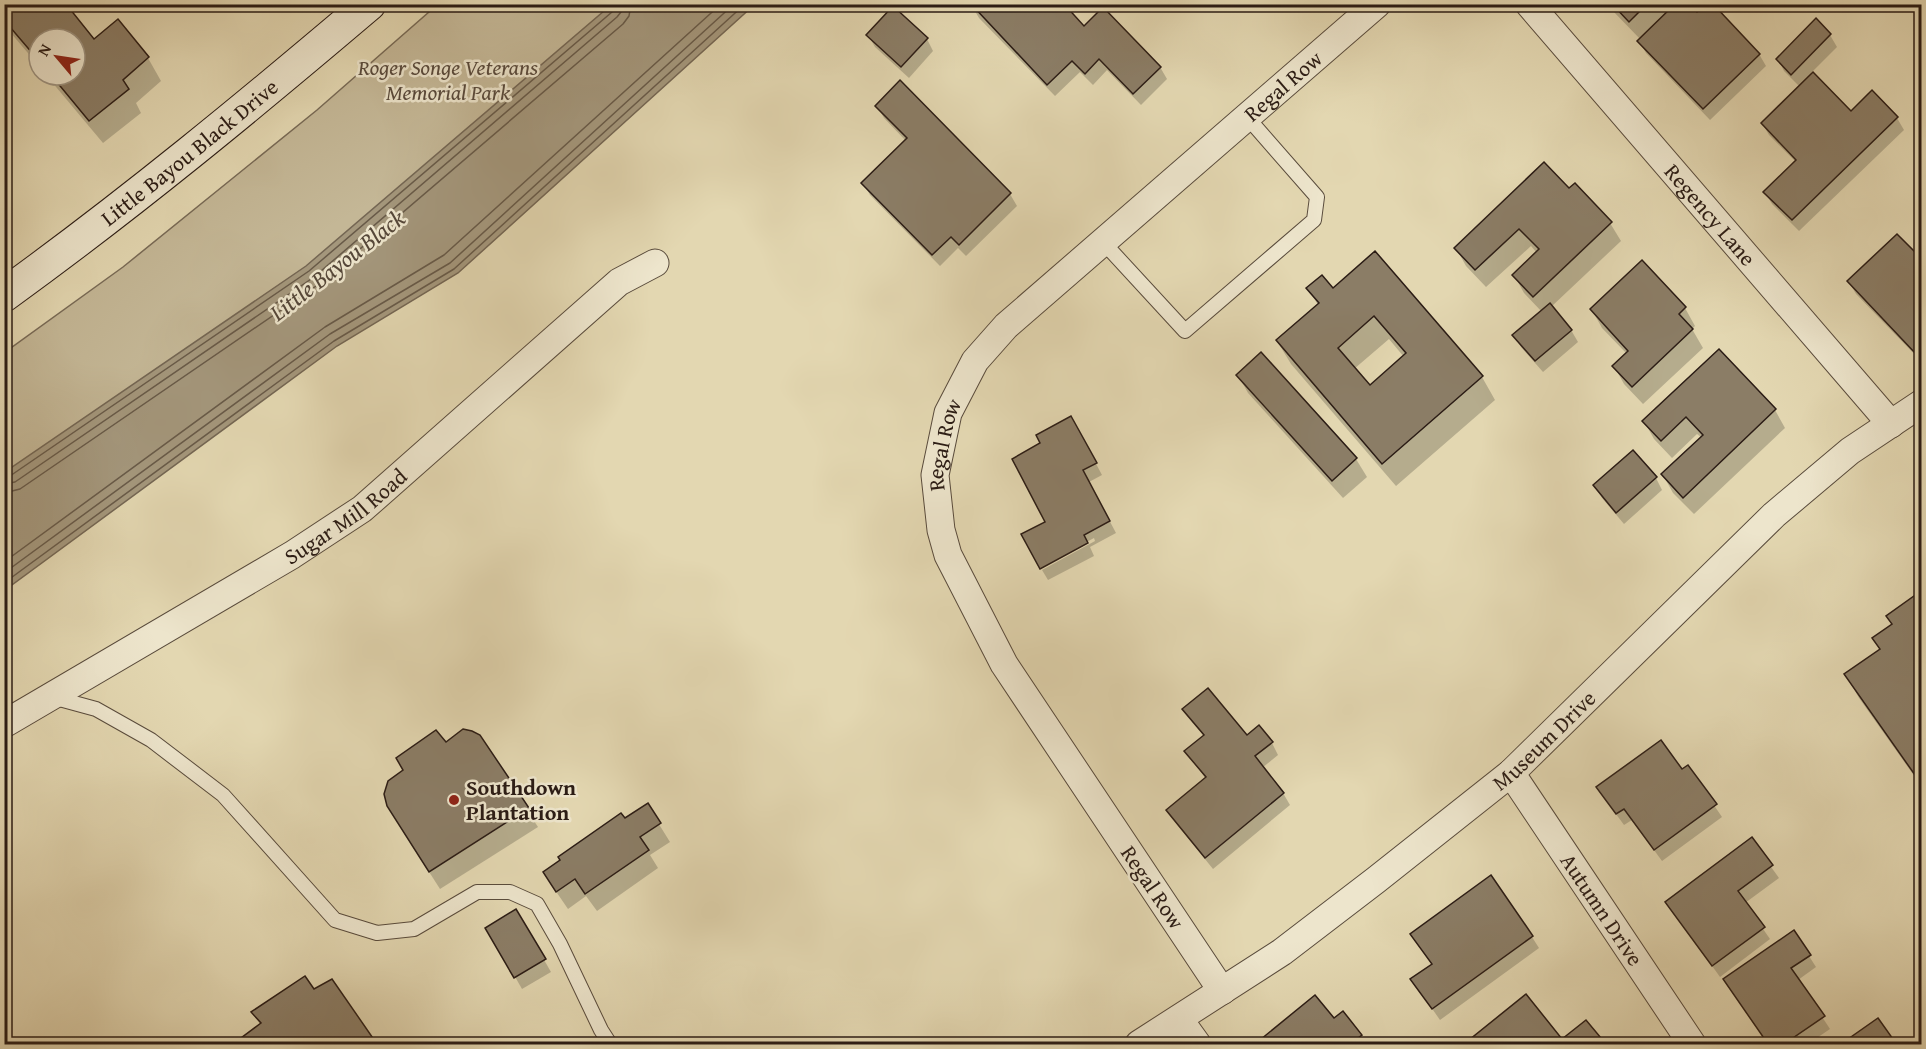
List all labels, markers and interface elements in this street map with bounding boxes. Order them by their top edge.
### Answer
north arrow [27,27,87,87]
text: N [31,39,57,60]
street label: Regal Row [1237,42,1329,129]
park label: Roger Songe Veterans Memorial Park [357,51,538,108]
street label: Little Bayou Black Drive [94,71,285,233]
street label: Regency Lane [1657,156,1764,273]
water label: Little Bayou Black [261,201,412,330]
street label: Regal Row [919,392,969,493]
street label: Sugar Mill Road [278,460,414,572]
street label: Museum Drive [1485,683,1603,798]
place label: Southdown Plantation [466,771,576,828]
marker: Southdown Plantation [447,793,461,807]
street label: Regal Row [1113,839,1193,935]
street label: Autumn Drive [1553,847,1651,972]

